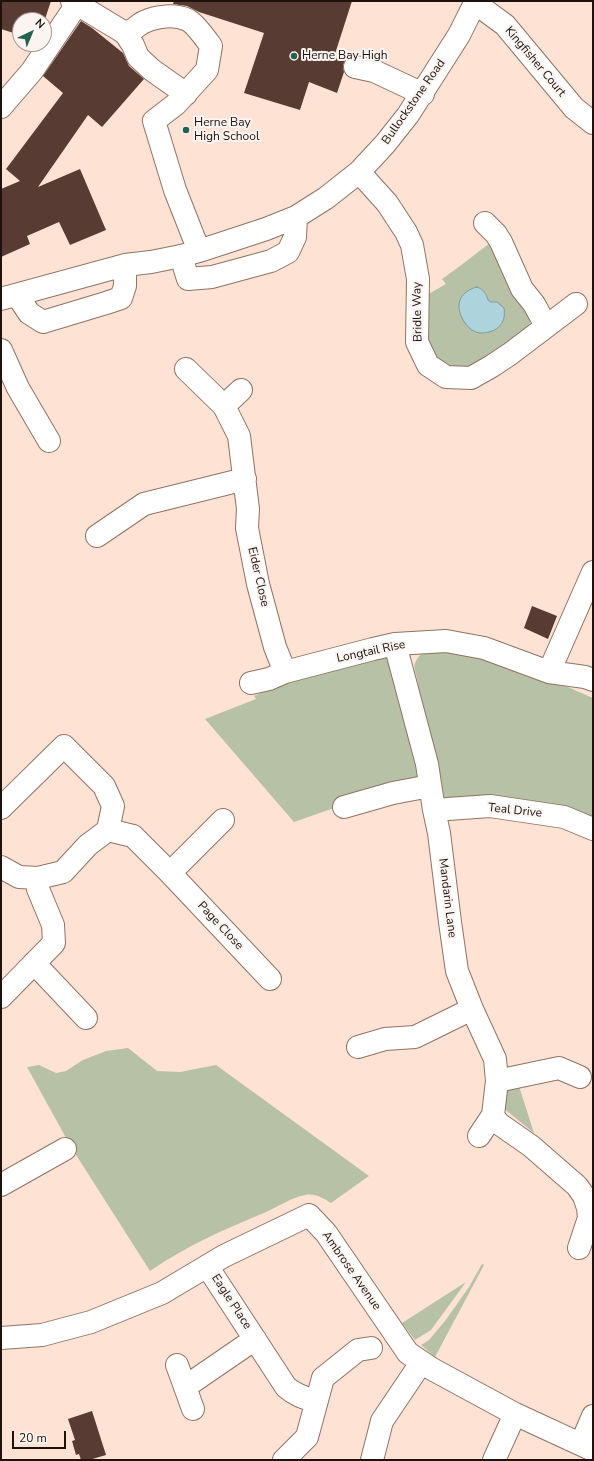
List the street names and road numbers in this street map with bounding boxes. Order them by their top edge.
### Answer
street label: Kingfisher Court [502,24,568,100]
street label: Bullockstone Road [379,57,449,147]
street label: Bridle Way [410,282,426,342]
street label: Eider Close [244,546,272,608]
street label: Longtail Rise [335,638,407,666]
street label: Teal Drive [487,801,543,821]
street label: Mandarin Lane [435,857,459,939]
street label: Page Close [194,899,246,953]
street label: Ambrose Avenue [318,1229,384,1313]
street label: Eagle Place [208,1272,254,1332]

